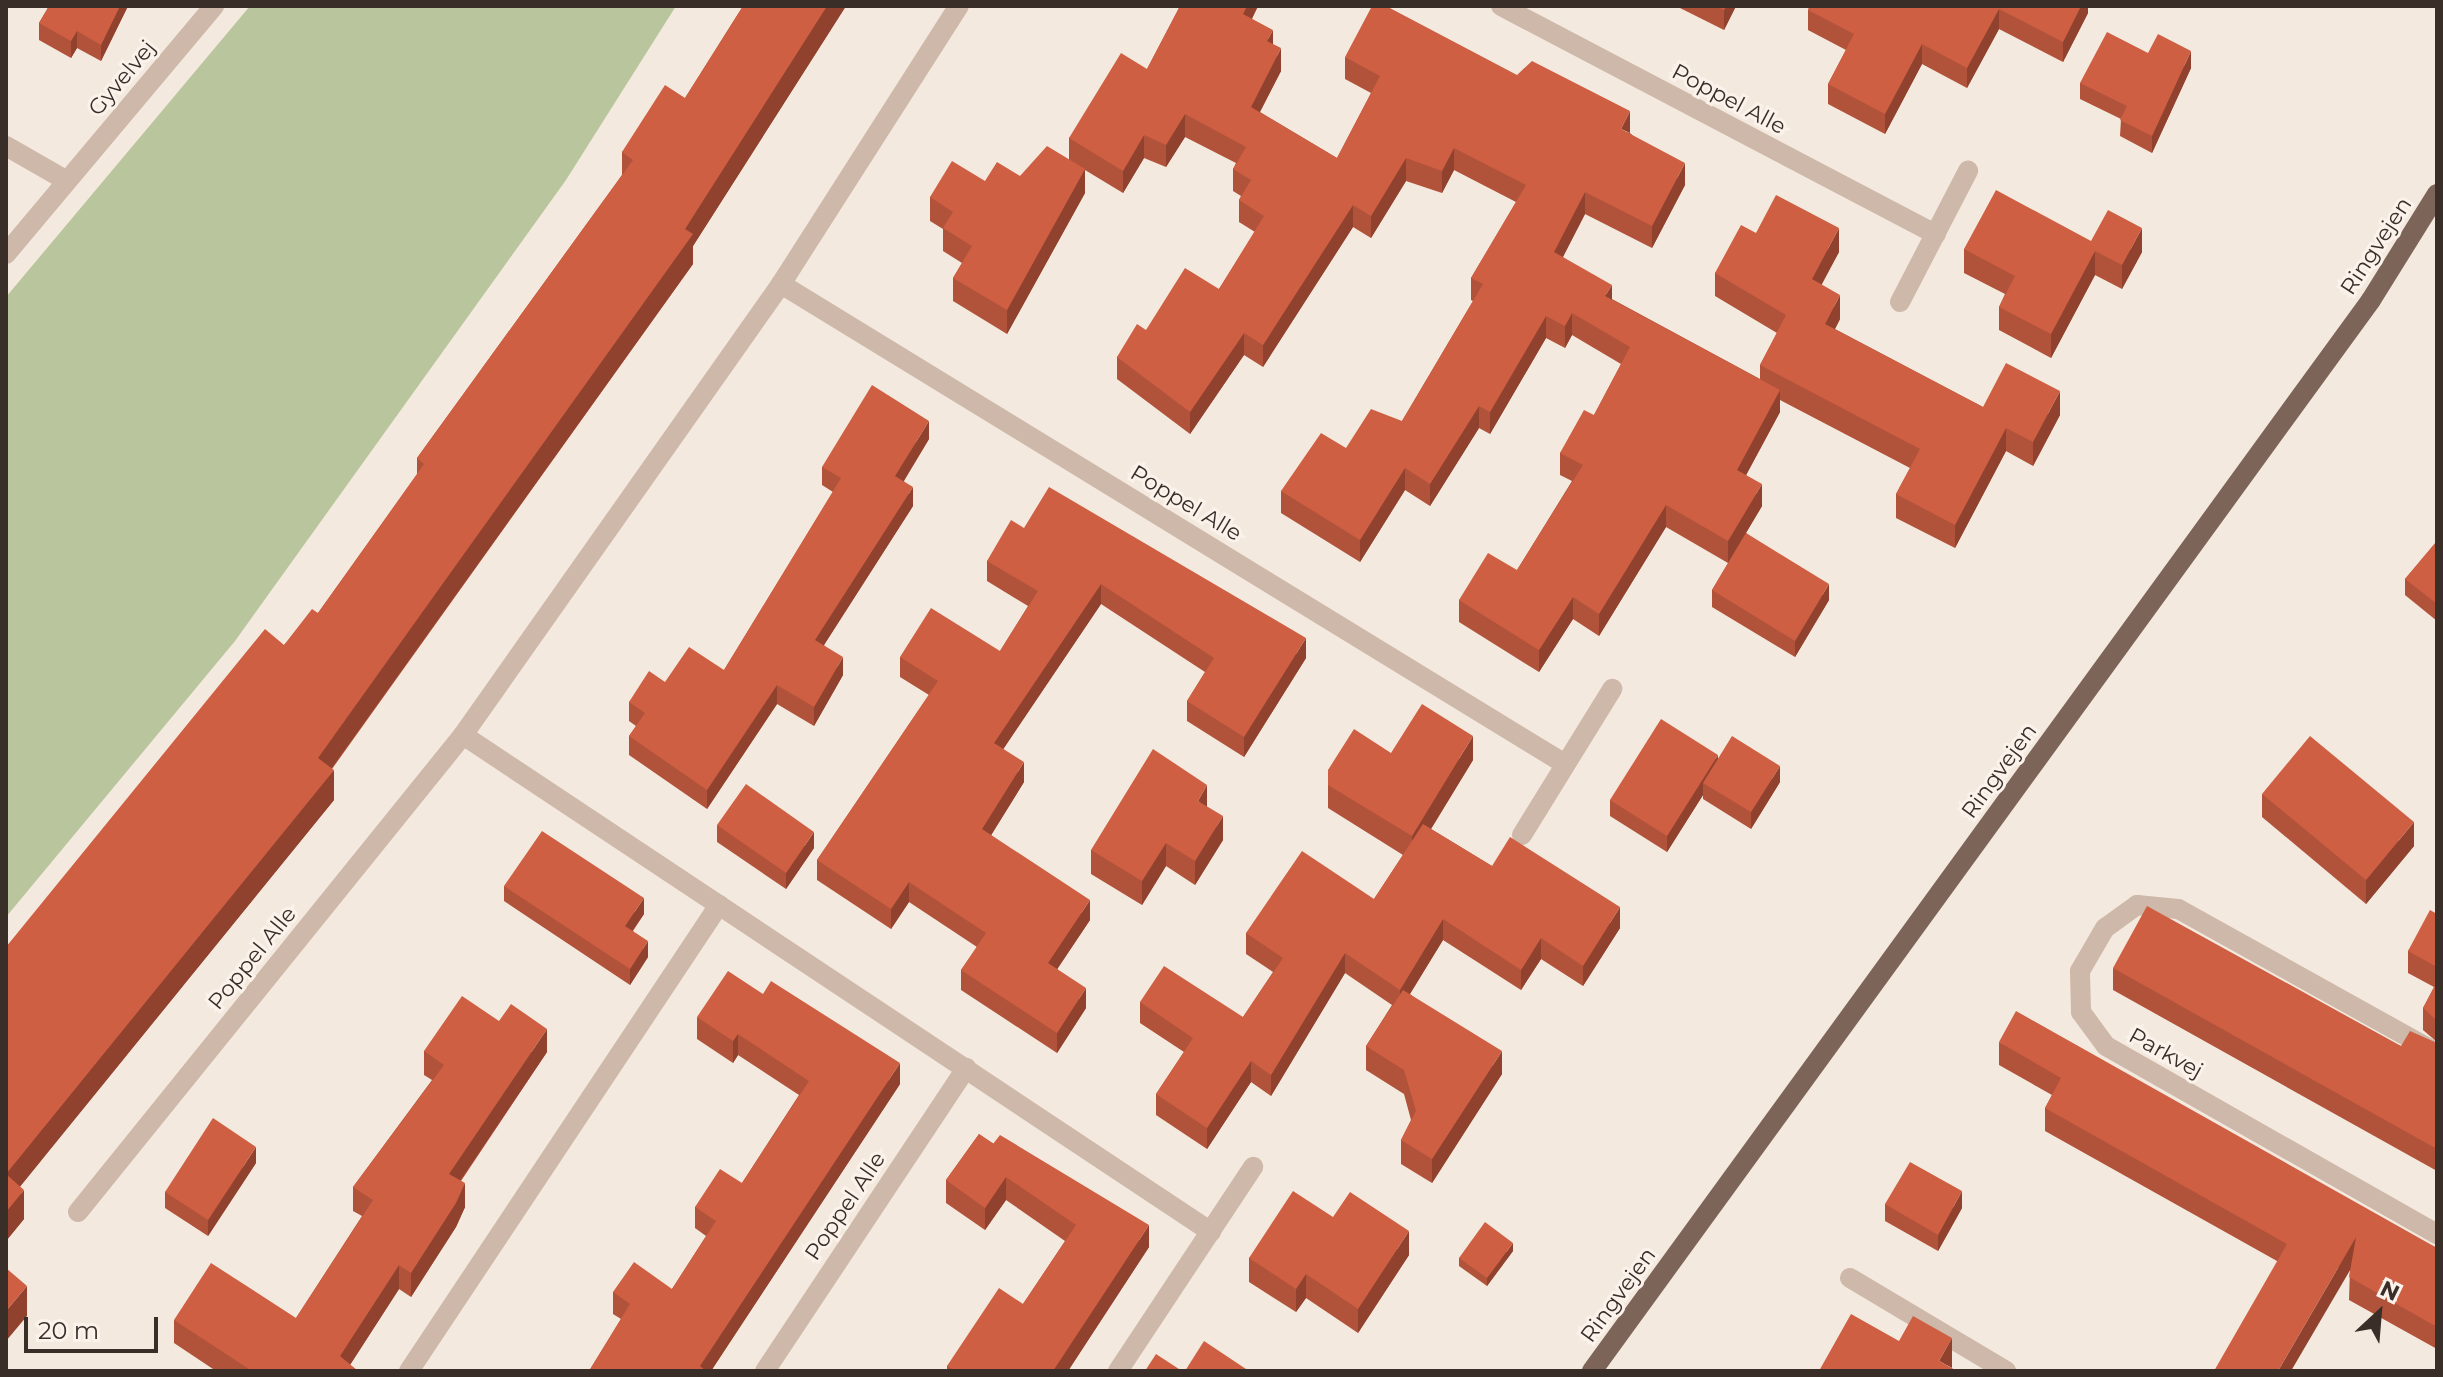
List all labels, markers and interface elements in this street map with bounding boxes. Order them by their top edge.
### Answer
street label: Gyvelvej [83,35,161,121]
street label: Poppel Alle [1668,58,1790,140]
street label: Ringvejen [2335,192,2417,300]
street label: Poppel Alle [1126,459,1246,547]
street label: Ringvejen [1956,718,2042,824]
street label: Poppel Alle [202,901,302,1015]
street label: Parkvej [2124,1022,2208,1084]
street label: Poppel Alle [799,1147,891,1265]
street label: Ringvejen [1575,1242,1661,1348]
north arrow [2339,1273,2419,1353]
text: N [2376,1275,2404,1307]
scale bar [28,1301,162,1351]
text: 20 m [38,1316,99,1345]

